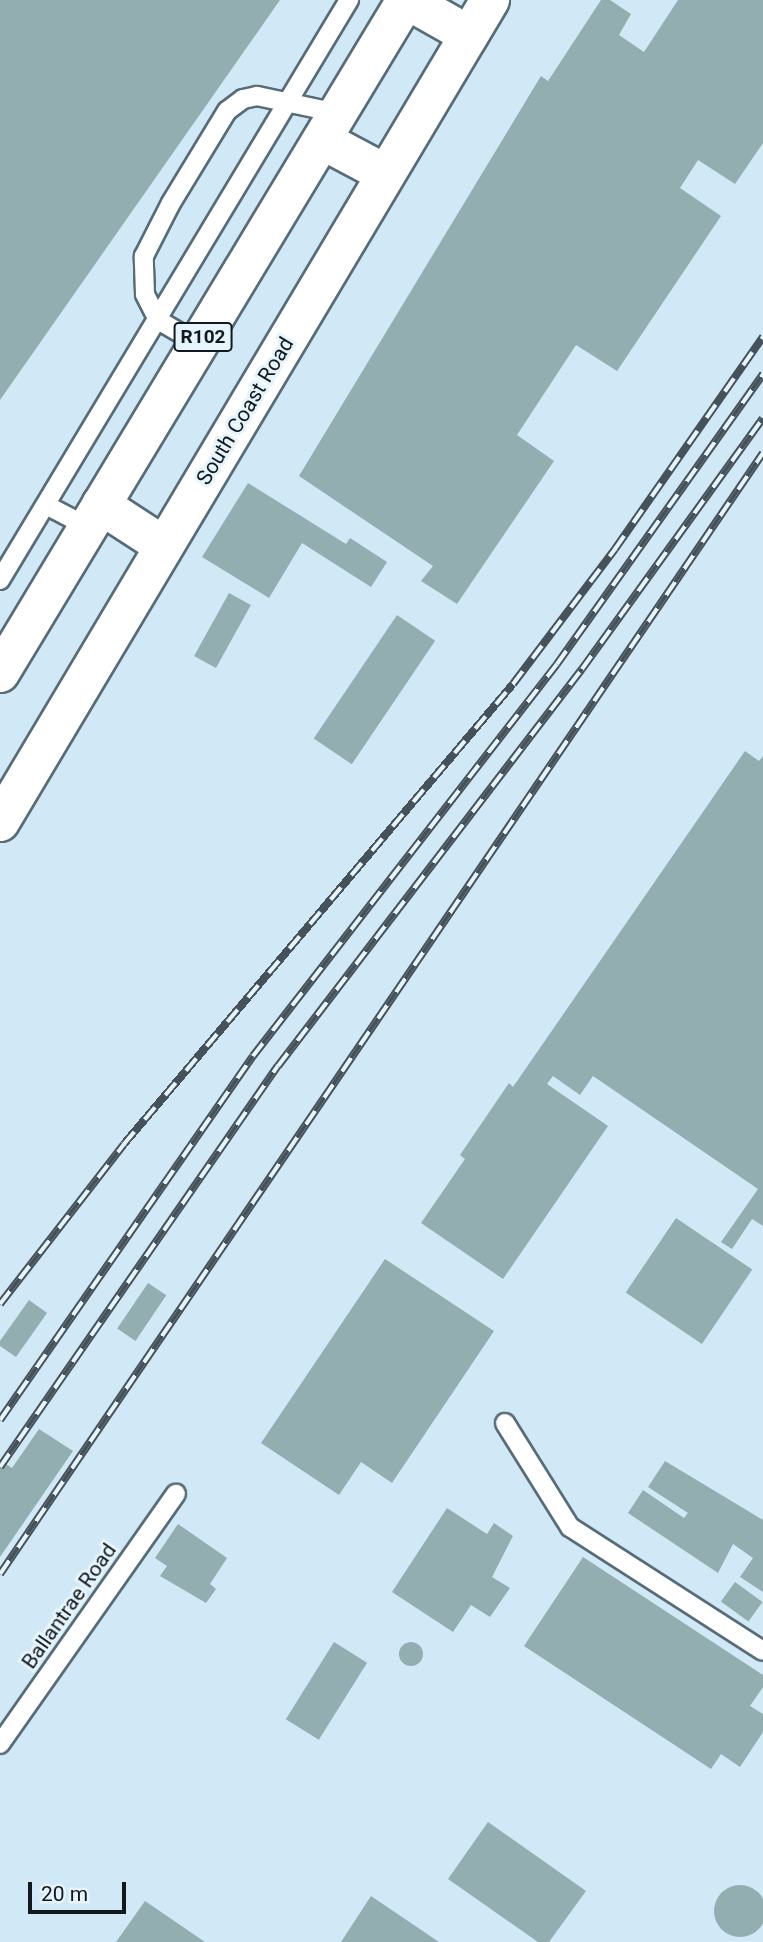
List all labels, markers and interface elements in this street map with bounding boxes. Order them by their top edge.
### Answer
road number: R102 [173,322,233,352]
street label: South Coast Road [191,333,299,489]
street label: Ballantrae Road [16,1538,122,1674]
scale bar [32,1868,130,1912]
text: 20 m [41,1882,88,1906]

